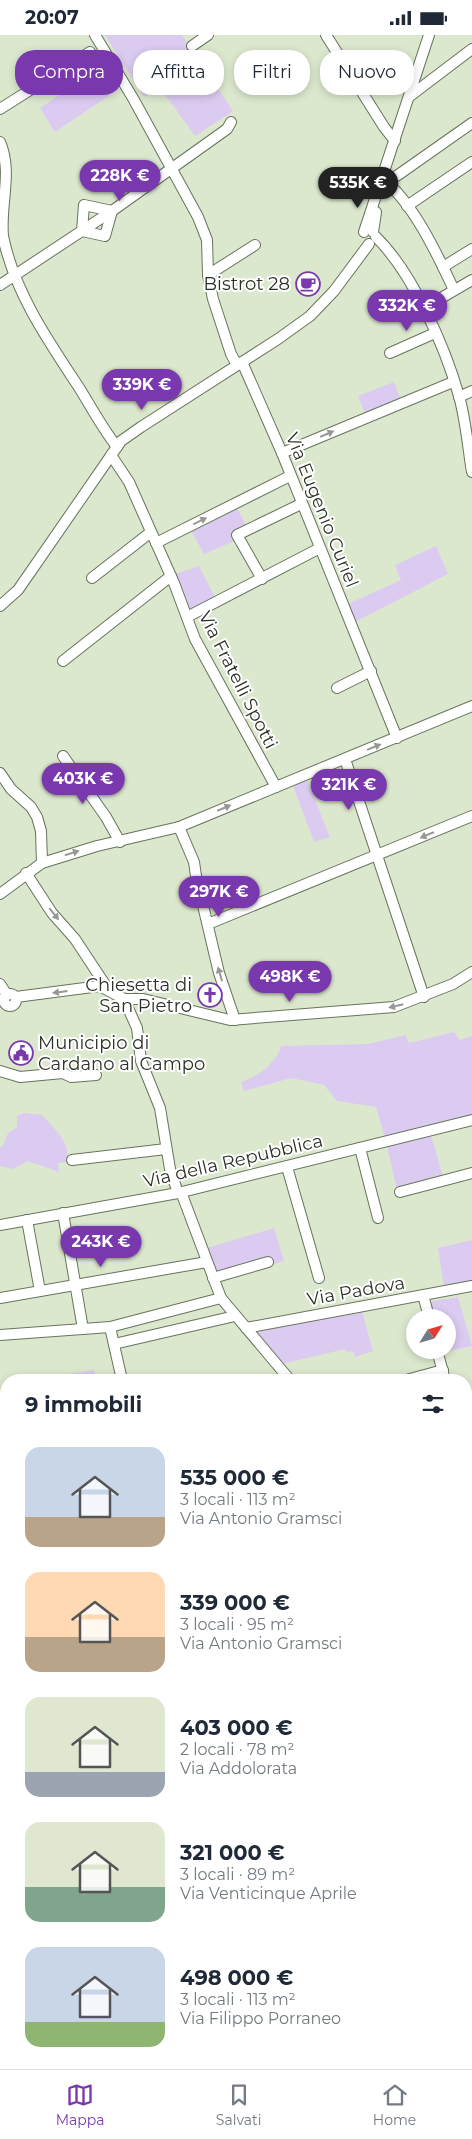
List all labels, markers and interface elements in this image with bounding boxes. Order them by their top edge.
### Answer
text: 20:07 [25,6,79,29]
chip: Compra [15,50,123,95]
chip: Affitta [133,50,224,95]
chip: Filtri [234,50,310,95]
chip: Nuovo [320,50,414,95]
pin: 228K € [79,159,161,202]
text: 228K € [91,166,149,185]
pin: 535K € [317,167,399,209]
text: 535K € [329,173,387,192]
cafe icon: Bistrot 28 [295,271,321,297]
place label: Bistrot 28 [203,273,290,295]
pin: 332K € [366,289,448,332]
text: 332K € [378,296,436,315]
pin: 339K € [101,369,183,411]
text: 339K € [113,375,171,394]
street label: Via Eugenio Curiel [281,429,363,591]
one-way arrow [320,430,335,438]
one-way arrow [192,517,207,525]
street label: Via Fratelli Spotti [194,607,282,753]
one-way arrow [367,743,382,751]
pin: 403K € [42,763,124,805]
text: 403K € [53,769,113,788]
pin: 321K € [308,769,390,811]
text: 321K € [322,775,376,794]
one-way arrow [217,804,232,812]
one-way arrow [420,831,434,839]
one-way arrow [64,849,79,857]
pin: 297K € [178,875,260,918]
text: 297K € [190,882,248,901]
one-way arrow [48,907,59,920]
pin: 498K € [249,961,331,1003]
one-way arrow [215,966,223,981]
text: 498K € [259,967,321,986]
place label: Chiesetta di San Pietro [85,974,192,1017]
church icon: Chiesetta di San Pietro [197,982,223,1008]
one-way arrow [52,988,68,996]
one-way arrow [388,1002,403,1010]
place label: Municipio di Cardano al Campo [38,1032,205,1075]
public building icon: Municipio di Cardano al Campo [8,1040,34,1066]
street label: Via della Repubblica [141,1130,325,1192]
pin: 243K € [60,1225,142,1268]
text: 243K € [71,1232,131,1251]
street label: Via Padova [305,1272,407,1310]
north arrow [406,1309,456,1359]
map controls [406,1309,456,1359]
icon: filters [419,1390,447,1418]
text: 9 immobili [25,1392,142,1417]
text: 535 000 € [180,1465,289,1490]
icon: home [65,1467,125,1527]
text: 3 locali · 113 m² [180,1490,296,1509]
text: Via Antonio Gramsci [180,1509,342,1528]
text: 339 000 € [180,1590,290,1615]
icon: home [65,1592,125,1652]
text: 3 locali · 95 m² [180,1615,294,1634]
text: Via Antonio Gramsci [180,1634,342,1653]
text: 403 000 € [180,1715,293,1740]
icon: home [65,1717,125,1777]
text: 2 locali · 78 m² [180,1740,294,1759]
text: Via Addolorata [180,1759,297,1778]
text: 321 000 € [180,1840,285,1865]
icon: home [65,1842,125,1902]
text: 3 locali · 89 m² [180,1865,295,1884]
text: Via Venticinque Aprile [180,1884,357,1903]
text: 498 000 € [180,1965,293,1990]
icon: home [65,1967,125,2027]
text: 3 locali · 113 m² [180,1990,296,2009]
text: Via Filippo Porraneo [180,2009,341,2028]
tab: Mappa [56,2081,104,2129]
tab: Salvati [216,2081,261,2129]
tab: Home [373,2081,416,2129]

